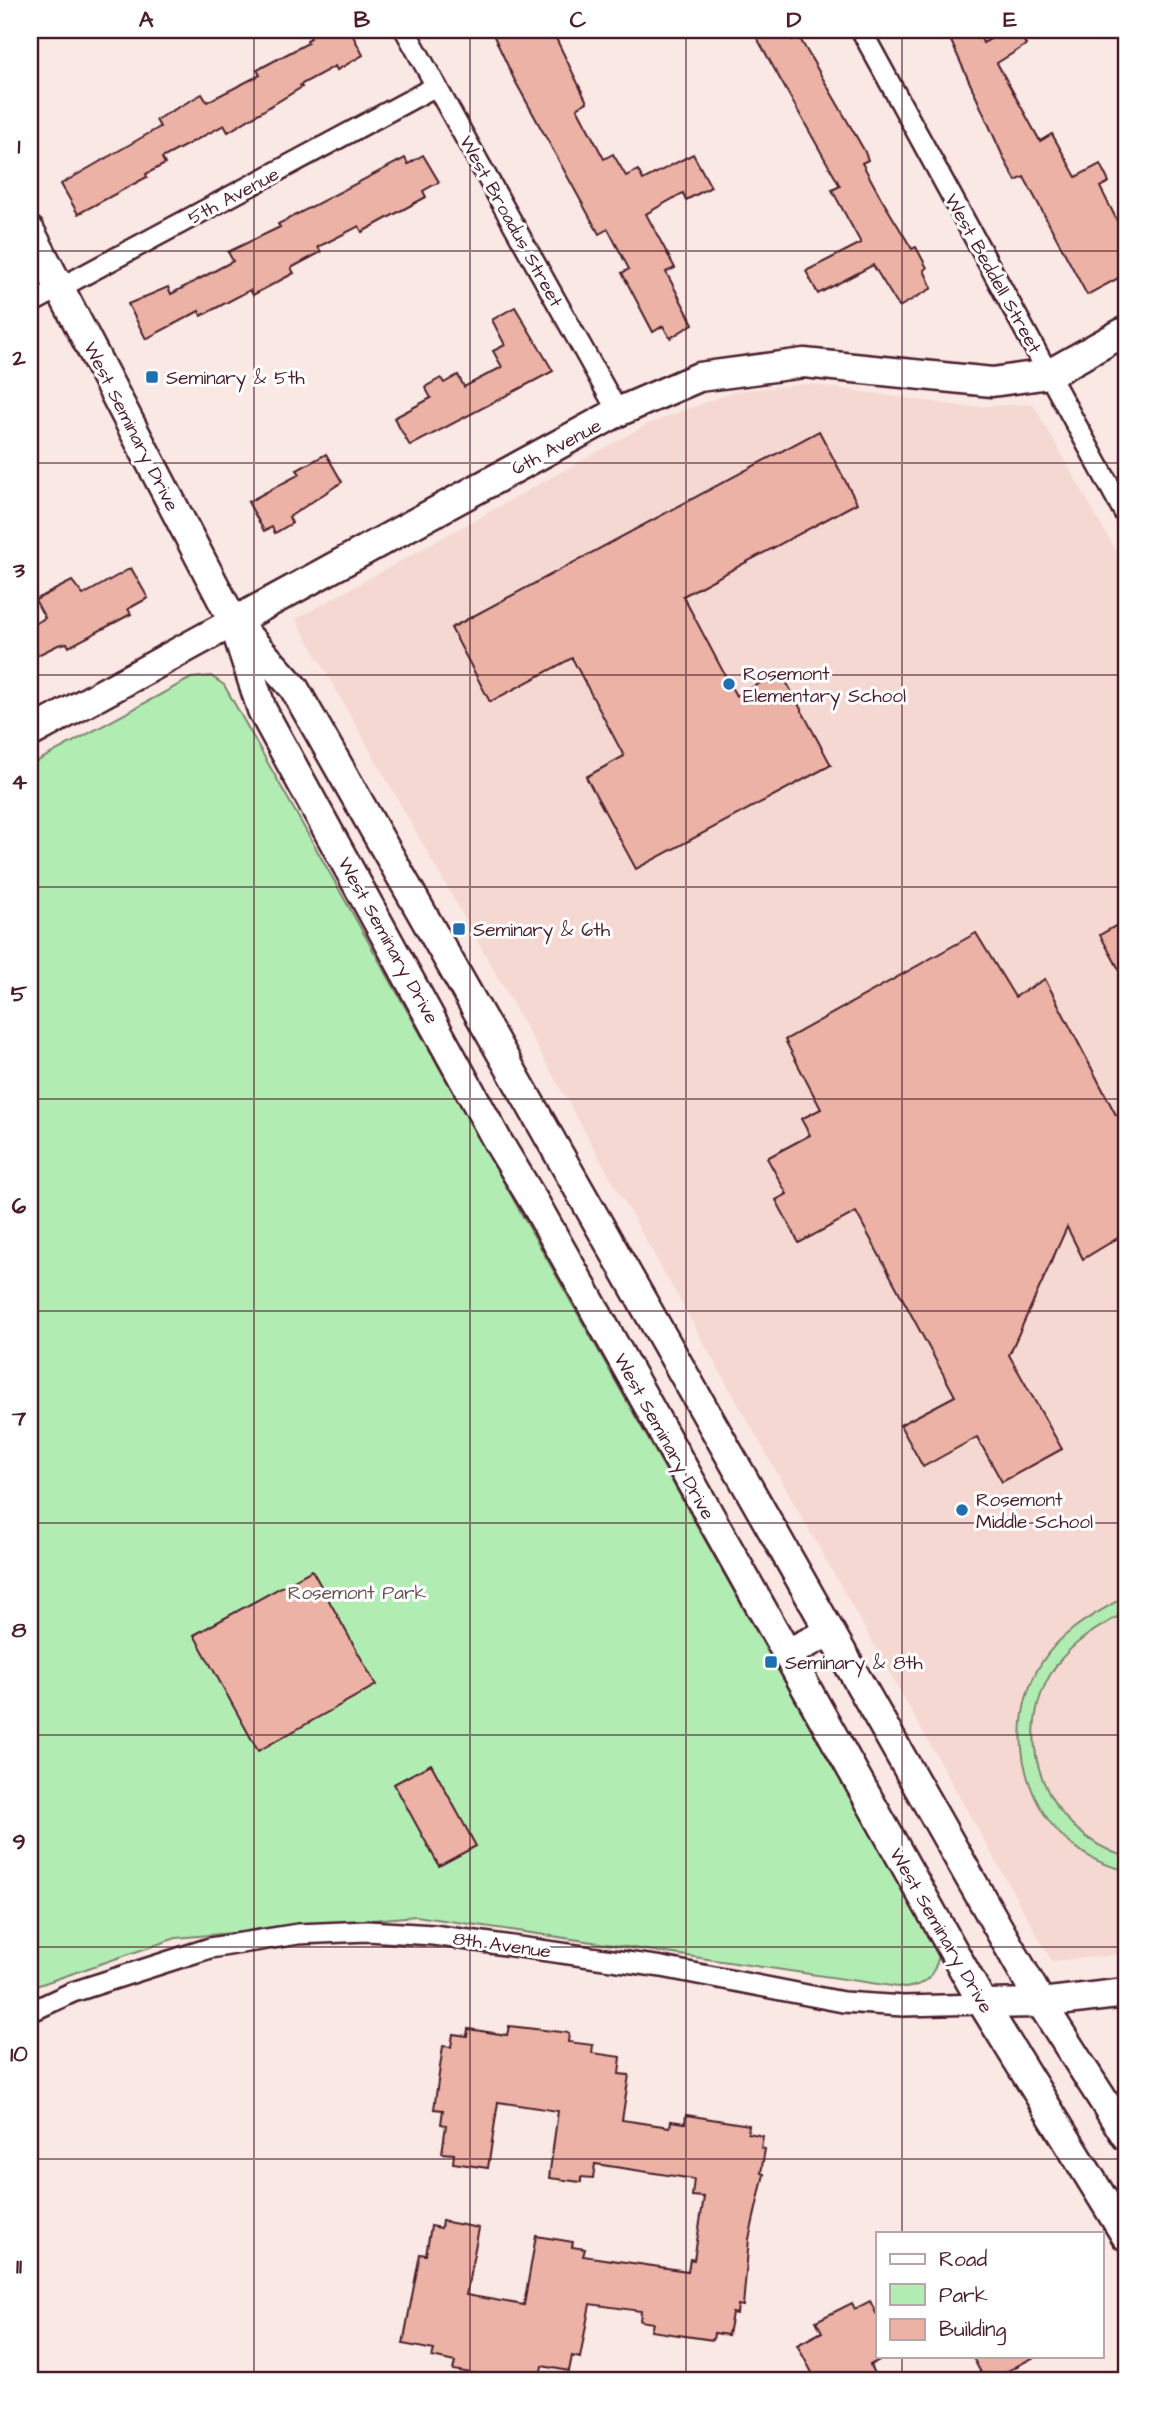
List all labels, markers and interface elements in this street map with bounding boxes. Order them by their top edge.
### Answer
text: A [139,4,154,36]
text: B [354,4,371,36]
text: C [570,4,587,36]
text: D [787,4,802,36]
text: E [1003,4,1017,36]
text: 1 [18,130,21,162]
street label: West Broadus Street [452,131,569,313]
street label: 5th Avenue [183,161,284,232]
street label: West Beddell Street [938,189,1048,359]
street label: West Seminary Drive [75,337,185,516]
text: 2 [11,342,26,374]
place label: Seminary & 5th [166,365,305,393]
marker: Seminary & 5th [144,369,160,385]
street label: 6th Avenue [507,412,606,482]
text: 3 [12,554,25,586]
place label: Rosemont Elementary School [743,661,906,711]
marker: Rosemont Elementary School [721,676,737,692]
text: 4 [11,766,27,798]
street label: West Seminary Drive [330,853,445,1029]
place label: Seminary & 6th [473,917,611,945]
marker: Seminary & 6th [451,921,467,937]
text: 5 [11,978,28,1010]
text: 6 [12,1190,27,1222]
street label: West Seminary Drive [606,1349,721,1525]
text: 7 [11,1402,27,1434]
place label: Rosemont Middle School [976,1487,1093,1536]
marker: Rosemont Middle School [954,1502,970,1518]
park label: Rosemont Park [288,1580,426,1607]
text: 8 [12,1614,27,1646]
place label: Seminary & 8th [785,1650,923,1678]
marker: Seminary & 8th [763,1654,779,1670]
text: 9 [12,1826,26,1858]
street label: West Seminary Drive [881,1843,999,2019]
street label: 8th Avenue [451,1925,553,1966]
text: 10 [10,2038,28,2070]
legend [876,2232,1104,2358]
text: Road [939,2245,987,2274]
text: 11 [16,2250,22,2282]
text: Park [939,2281,988,2310]
text: Building [939,2315,1007,2346]

